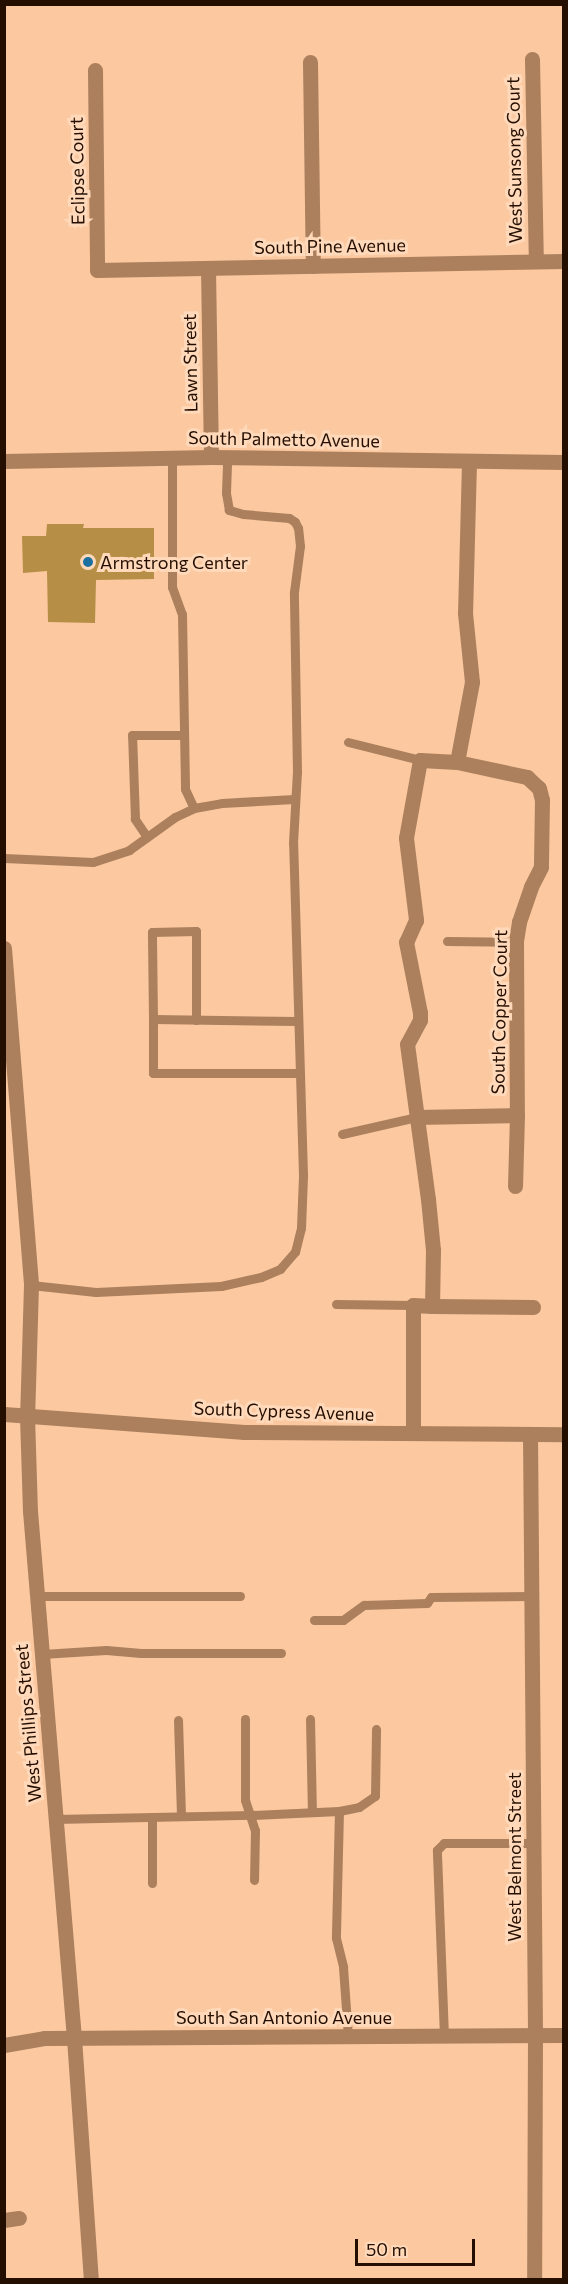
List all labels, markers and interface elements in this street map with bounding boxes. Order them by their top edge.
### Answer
street label: West Sunsong Court [502,76,526,244]
street label: Eclipse Court [65,117,89,225]
street label: South Pine Avenue [254,234,406,258]
street label: Lawn Street [178,314,202,412]
street label: South Palmetto Avenue [188,427,380,451]
place label: Armstrong Center [100,551,248,573]
marker: Armstrong Center [81,555,95,569]
street label: South Copper Court [487,929,511,1095]
street label: South Cypress Avenue [193,1397,375,1425]
street label: West Phillips Street [10,1643,46,1803]
street label: West Belmont Street [503,1772,525,1942]
street label: South San Antonio Avenue [176,2006,392,2028]
scale bar [358,2227,478,2265]
text: 50 m [366,2238,407,2260]

